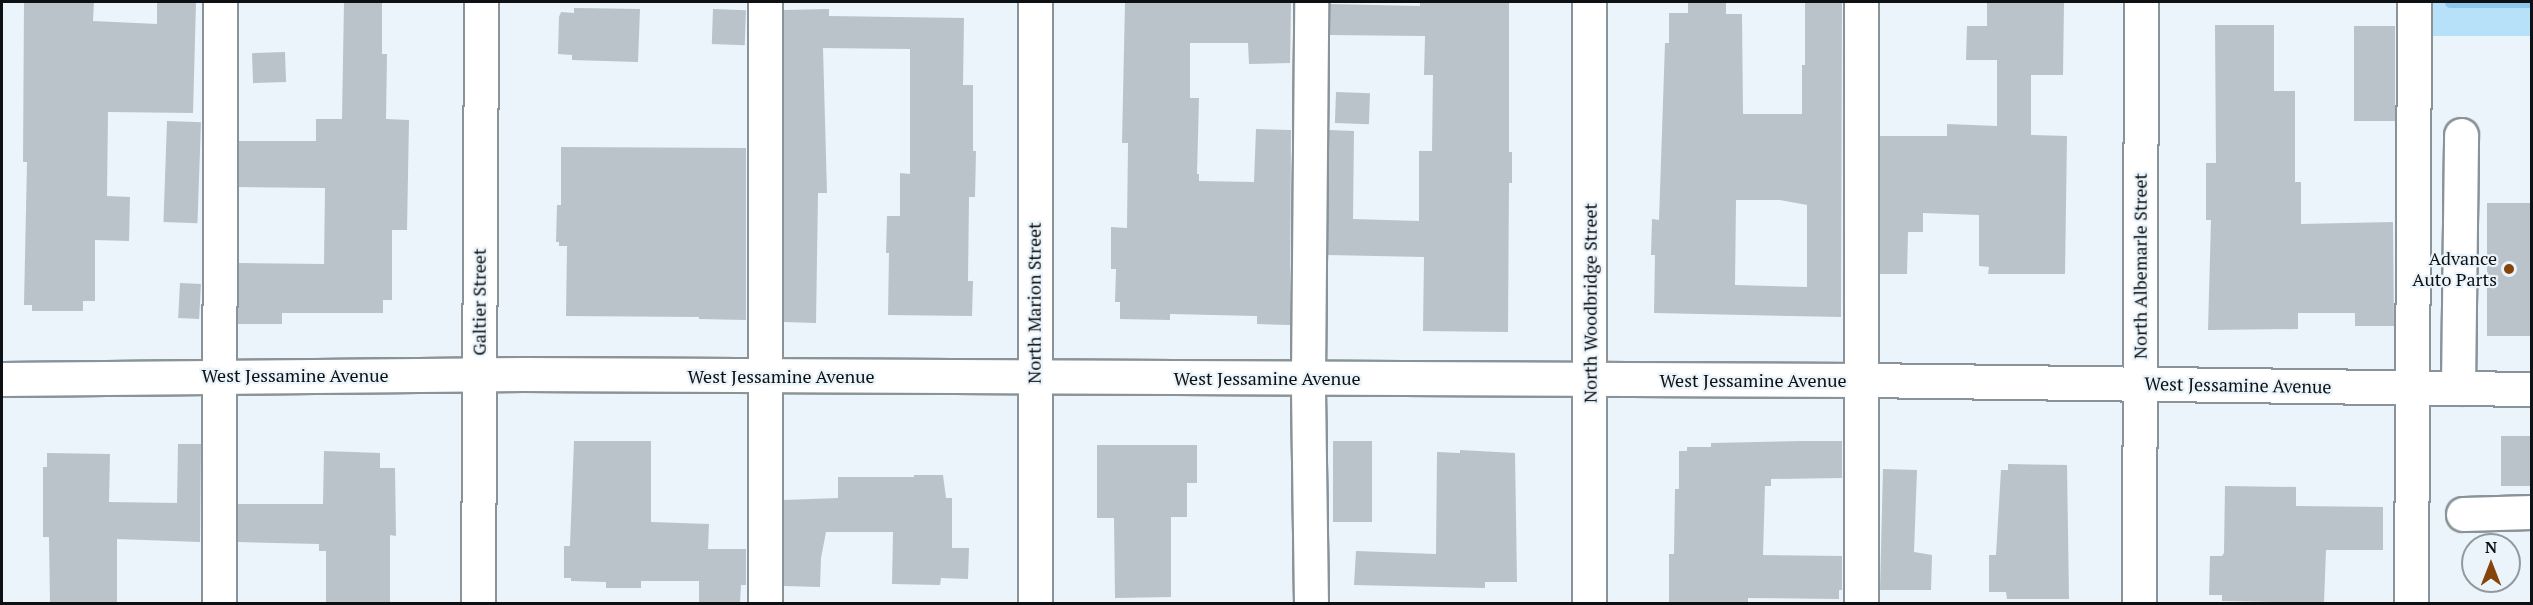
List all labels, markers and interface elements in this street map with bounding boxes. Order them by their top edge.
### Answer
street label: North Albemarle Street [2129,173,2151,359]
street label: North Woodbridge Street [1579,203,1601,403]
street label: North Marion Street [1023,222,1045,384]
street label: Galtier Street [468,248,490,356]
place label: Advance Auto Parts [2412,248,2497,290]
marker: Advance Auto Parts [2502,262,2516,276]
street label: West Jessamine Avenue [201,364,389,386]
street label: West Jessamine Avenue [687,365,875,387]
street label: West Jessamine Avenue [1173,367,1361,389]
street label: West Jessamine Avenue [1659,369,1847,391]
street label: West Jessamine Avenue [2144,373,2332,397]
north arrow [2461,533,2521,593]
text: N [2485,536,2497,558]

